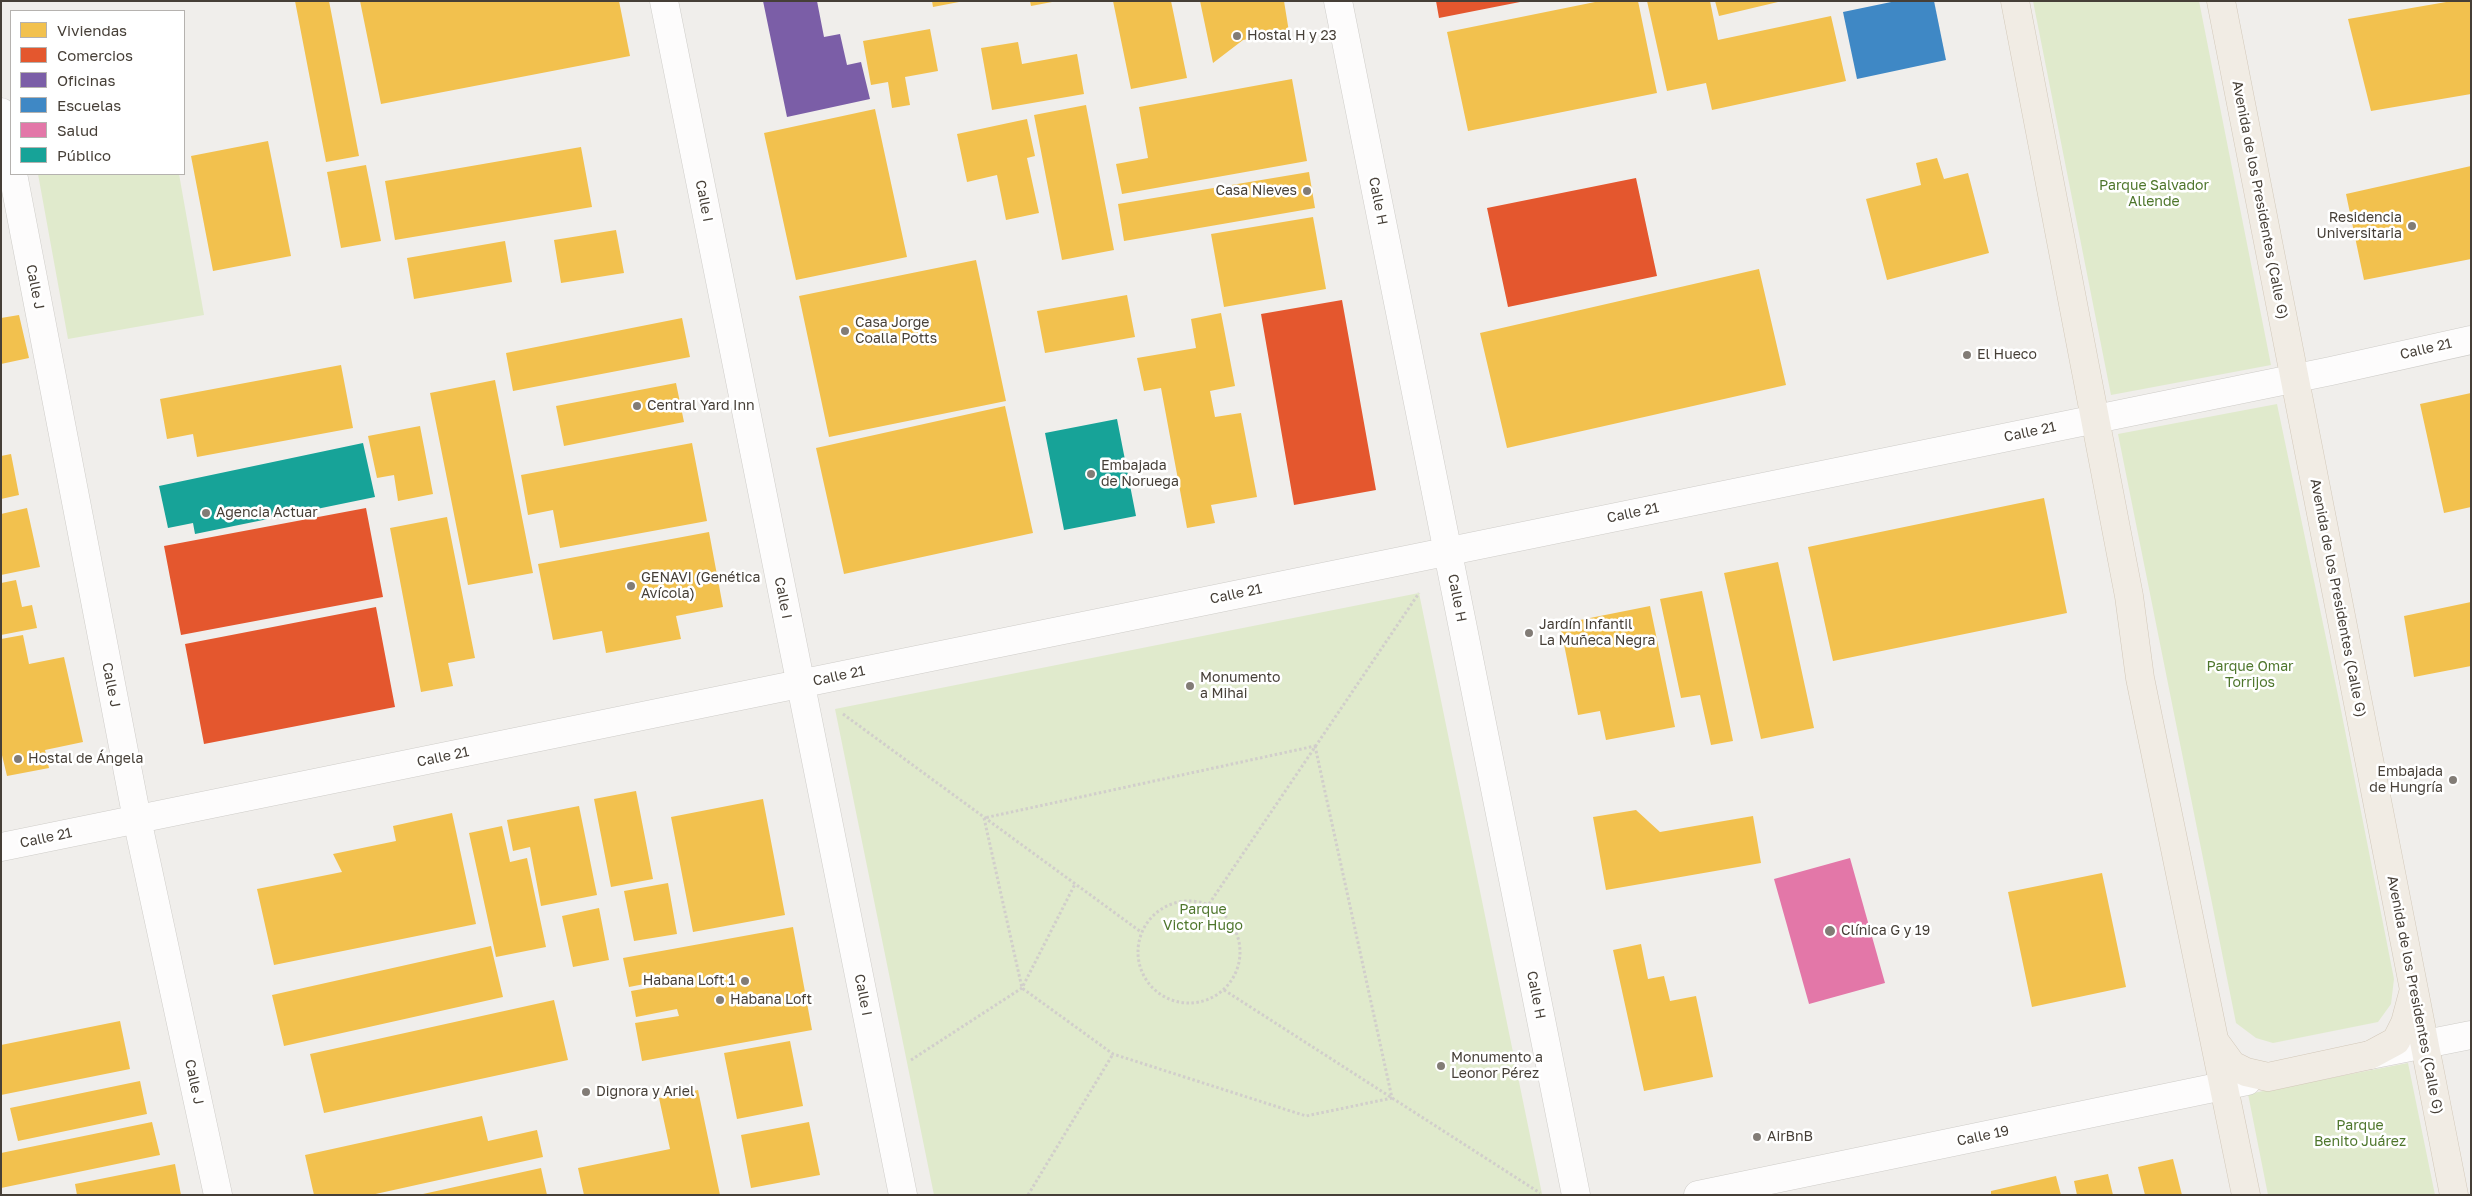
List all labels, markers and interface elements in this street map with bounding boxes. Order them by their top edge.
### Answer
legend [10,10,185,175]
text: Viviendas [57,21,127,39]
place label: Hostal H y 23 [1247,28,1337,44]
marker: Hostal H y 23 [1231,30,1243,42]
text: Comercios [57,46,133,64]
text: Oficinas [57,71,115,89]
street label: Avenida de los Presidentes (Calle G) [2229,79,2291,321]
text: Escuelas [57,96,121,114]
text: Salud [57,121,98,139]
text: Público [57,146,111,164]
street label: Calle H [1365,176,1391,226]
park label: Parque Salvador Allende [2099,178,2209,210]
street label: Calle I [692,179,716,223]
place label: Casa Nieves [1215,183,1297,199]
marker: Casa Nieves [1301,185,1313,197]
place label: Residencia Universitaria [2316,210,2402,242]
marker: Residencia Universitaria [2406,220,2418,232]
street label: Calle J [22,263,48,311]
place label: Casa Jorge Coalla Potts [855,315,937,348]
marker: Casa Jorge Coalla Potts [839,325,851,337]
street label: Calle 21 [2398,335,2454,363]
place label: El Hueco [1977,347,2037,363]
marker: El Hueco [1961,349,1973,361]
place label: Central Yard Inn [647,398,755,414]
marker: Central Yard Inn [631,400,643,412]
street label: Calle 21 [2002,418,2058,446]
place label: Embajada de Noruega [1101,458,1179,491]
marker: Embajada de Noruega [1085,468,1097,480]
street label: Avenida de los Presidentes (Calle G) [2307,477,2369,719]
street label: Calle 21 [1605,499,1661,527]
place label: Agencia Actuar [216,505,318,521]
marker: Agencia Actuar [200,507,212,519]
place label: GENAVI (Genética Avícola) [641,570,760,602]
street label: Calle H [1444,573,1470,623]
street label: Calle I [771,576,795,620]
marker: GENAVI (Genética Avícola) [625,580,637,592]
street label: Calle 21 [1208,580,1264,608]
place label: Jardín Infantil La Muñeca Negra [1539,617,1655,650]
marker: Jardín Infantil La Muñeca Negra [1523,627,1535,639]
park label: Parque Omar Torrijos [2206,659,2294,692]
street label: Calle J [98,661,124,709]
street label: Calle 21 [811,662,867,690]
place label: Monumento a Mihai [1200,670,1280,702]
marker: Monumento a Mihai [1184,680,1196,692]
street label: Calle 21 [415,743,471,771]
place label: Hostal de Ángela [28,751,143,767]
marker: Hostal de Ángela [12,753,24,765]
place label: Embajada de Hungría [2369,764,2443,796]
marker: Embajada de Hungría [2447,774,2459,786]
street label: Calle 21 [18,824,74,852]
street label: Avenida de los Presidentes (Calle G) [2384,874,2446,1116]
park label: Parque Victor Hugo [1163,902,1243,934]
place label: Clínica G y 19 [1841,923,1930,939]
marker: Clínica G y 19 [1823,924,1837,938]
street label: Calle H [1523,970,1549,1020]
place label: Habana Loft 1 [643,973,735,989]
street label: Calle I [851,973,875,1017]
marker: Habana Loft 1 [739,975,751,987]
place label: Habana Loft [730,992,812,1008]
marker: Habana Loft [714,994,726,1006]
place label: Monumento a Leonor Pérez [1451,1050,1543,1082]
street label: Calle J [181,1058,207,1106]
marker: Monumento a Leonor Pérez [1435,1060,1447,1072]
place label: Dignora y Ariel [596,1084,694,1100]
marker: Dignora y Ariel [580,1086,592,1098]
park label: Parque Benito Juárez [2314,1118,2406,1150]
street label: Calle 19 [1955,1122,2011,1150]
place label: AirBnB [1767,1129,1813,1145]
marker: AirBnB [1751,1131,1763,1143]

